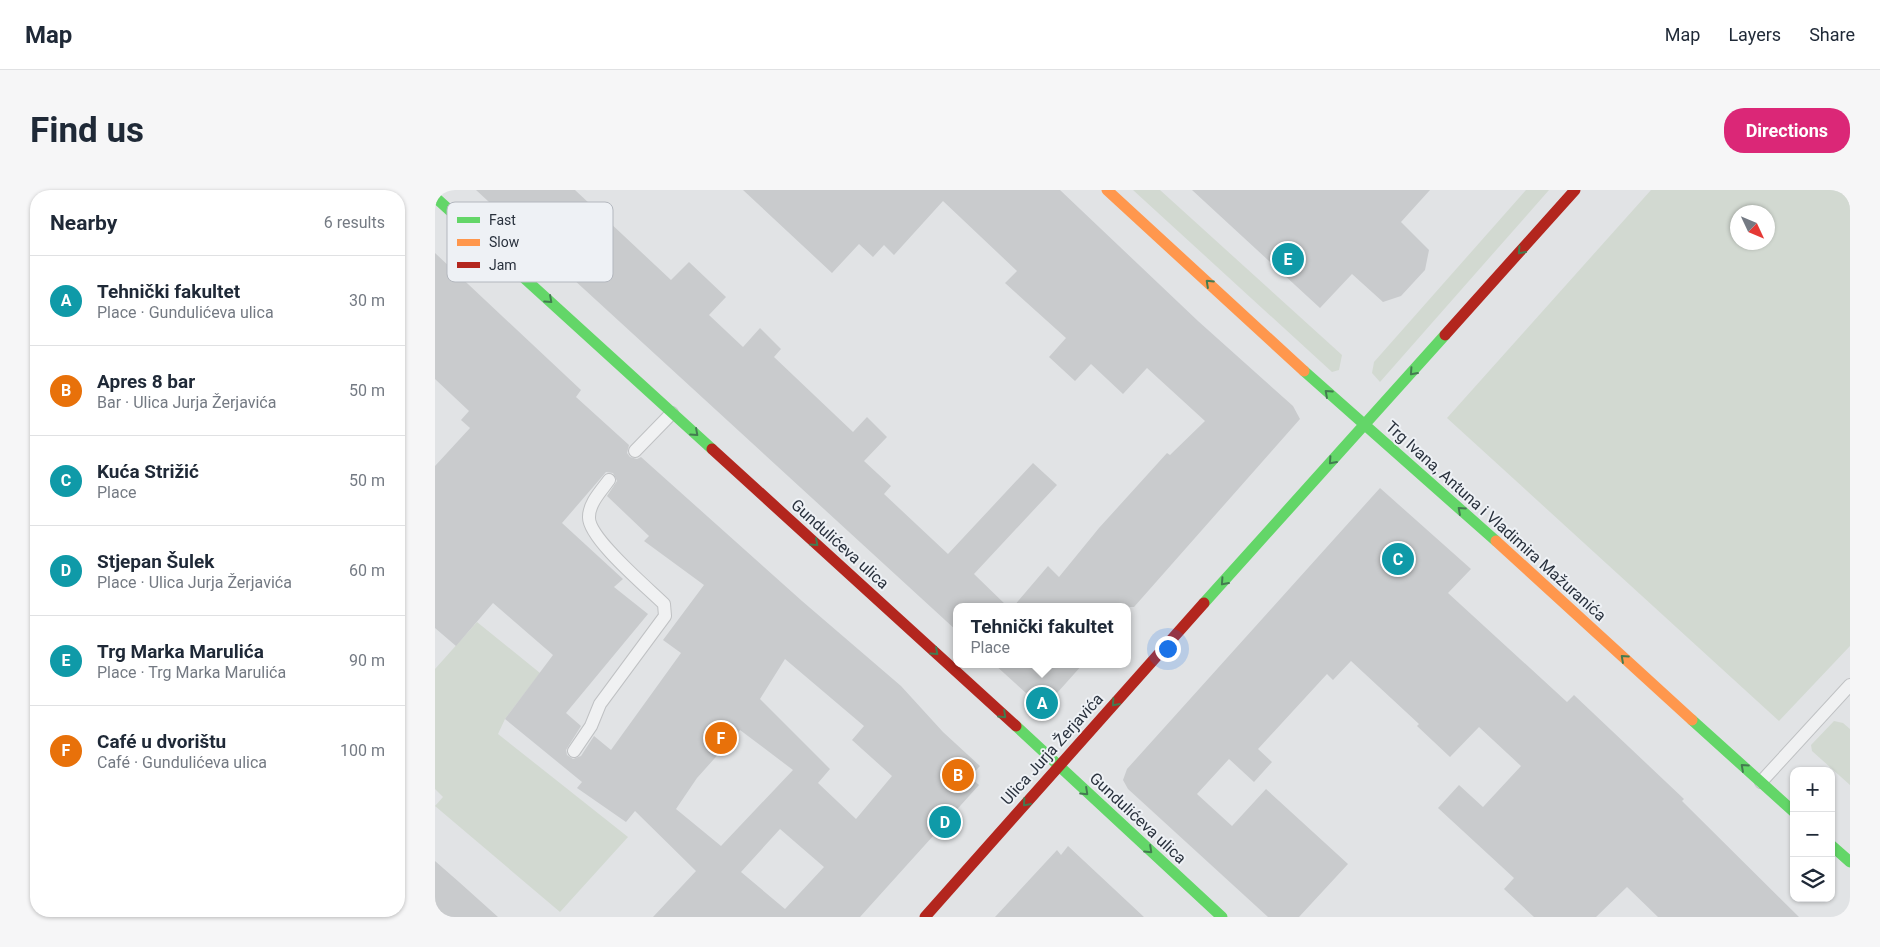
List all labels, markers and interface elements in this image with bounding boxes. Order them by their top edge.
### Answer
text: Map [25,21,72,49]
text: Map [1665,24,1700,45]
text: Layers [1728,24,1781,45]
text: Share [1809,24,1855,45]
button: Directions [1724,108,1850,153]
text: Find us [30,110,144,151]
legend [447,202,613,282]
north arrow [1730,205,1775,250]
text: Nearby [50,211,117,235]
text: Fast [489,212,516,228]
text: 6 results [324,213,385,232]
text: Slow [489,234,520,250]
pin: E [1272,240,1304,278]
one-way arrow [1518,245,1527,254]
text: Jam [489,257,517,273]
text: Tehnički fakultet [97,280,240,303]
one-way arrow [1205,280,1214,289]
text: A [61,291,71,310]
text: 30 m [349,291,385,310]
one-way arrow [543,294,552,303]
text: Place · Gundulićeva ulica [97,303,274,322]
one-way arrow [1409,366,1418,375]
text: Apres 8 bar [97,370,195,393]
text: B [61,381,71,400]
text: 50 m [349,381,385,400]
one-way arrow [1325,390,1334,399]
text: Bar · Ulica Jurja Žerjavića [97,393,276,412]
street label: Trg Ivana, Antuna i Vladimira Mažuranića [1382,417,1610,625]
one-way arrow [689,428,698,437]
one-way arrow [1329,456,1338,465]
text: Kuća Strižić [97,460,199,483]
text: C [61,471,71,490]
text: 50 m [349,471,385,490]
text: Place [97,483,137,502]
street label: Gundulićeva ulica [787,495,893,593]
one-way arrow [1458,507,1467,516]
one-way arrow [809,537,818,546]
pin: C [1382,540,1414,578]
text: Stjepan Šulek [97,550,214,573]
text: D [61,561,71,580]
text: 60 m [349,561,385,580]
text: Place · Ulica Jurja Žerjavića [97,573,292,592]
one-way arrow [1221,577,1230,586]
popup [953,603,1131,668]
text: Tehnički fakultet [970,615,1114,638]
your location [1155,636,1181,662]
text: Place [970,638,1010,657]
text: Trg Marka Marulića [97,640,264,663]
one-way arrow [929,646,938,655]
text: E [62,651,71,670]
text: 90 m [349,651,385,670]
one-way arrow [1621,655,1630,664]
text: Place · Trg Marka Marulića [97,663,286,682]
pin: A [1026,684,1058,722]
street label: Ulica Jurja Žerjavića [997,689,1107,809]
one-way arrow [1112,697,1121,706]
one-way arrow [998,709,1007,718]
pin: F [705,719,737,757]
text: Café u dvorištu [97,730,226,753]
text: F [62,741,70,760]
text: 100 m [340,741,385,760]
text: Café · Gundulićeva ulica [97,753,267,772]
pin: B [942,756,974,794]
one-way arrow [1741,764,1750,773]
map controls [1790,767,1835,902]
button: + [1790,767,1835,812]
street label: Gundulićeva ulica [1086,768,1190,868]
one-way arrow [1080,786,1089,795]
one-way arrow [1023,797,1032,806]
pin: D [929,803,961,841]
button: − [1790,812,1835,857]
one-way arrow [1143,844,1152,853]
button: layers [1790,857,1835,902]

